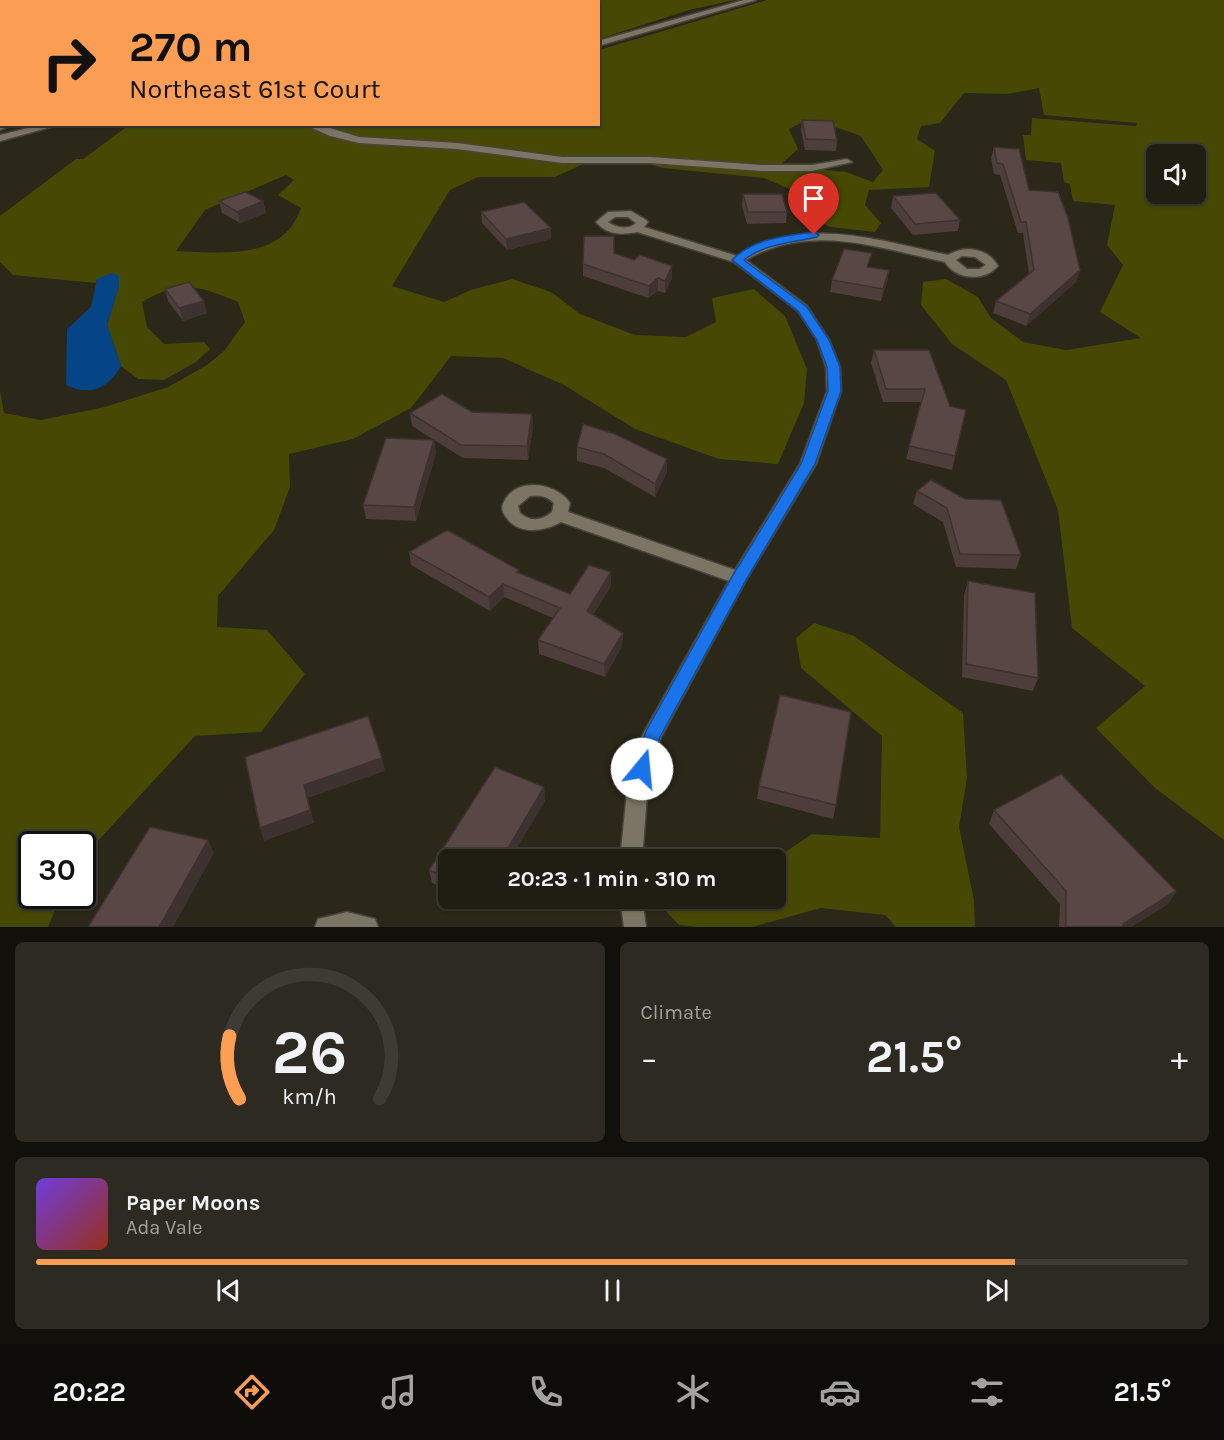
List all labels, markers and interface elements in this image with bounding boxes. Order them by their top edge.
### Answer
text: 270 m [129,22,252,72]
icon: right [30,24,108,102]
text: Northeast 61st Court [129,73,381,105]
map controls [1146,144,1206,204]
button: sound [1146,144,1206,204]
pin [788,173,839,235]
icon: arrive [797,182,830,215]
position arrow [610,737,674,801]
speed limit sign: 30 [18,831,96,909]
text: 20:23 · 1 min · 310 m [508,866,716,892]
text: Climate [641,1001,712,1024]
text: 26 [272,1016,348,1089]
text: 21.5° [866,1031,963,1083]
text: − [641,1039,658,1077]
text: + [1171,1039,1188,1077]
text: km/h [283,1084,337,1109]
text: Paper Moons [126,1190,260,1216]
text: Ada Vale [126,1216,203,1239]
icon: previous [212,1274,245,1307]
icon: pause [596,1274,629,1307]
icon: next [980,1274,1013,1307]
icon: directions [231,1371,273,1413]
icon: music [378,1371,420,1413]
icon: phone [525,1371,567,1413]
icon: climate [672,1371,714,1413]
icon: car [819,1371,861,1413]
icon: filters [966,1371,1008,1413]
text: 20:22 [53,1376,126,1408]
text: 21.5° [1113,1376,1171,1408]

